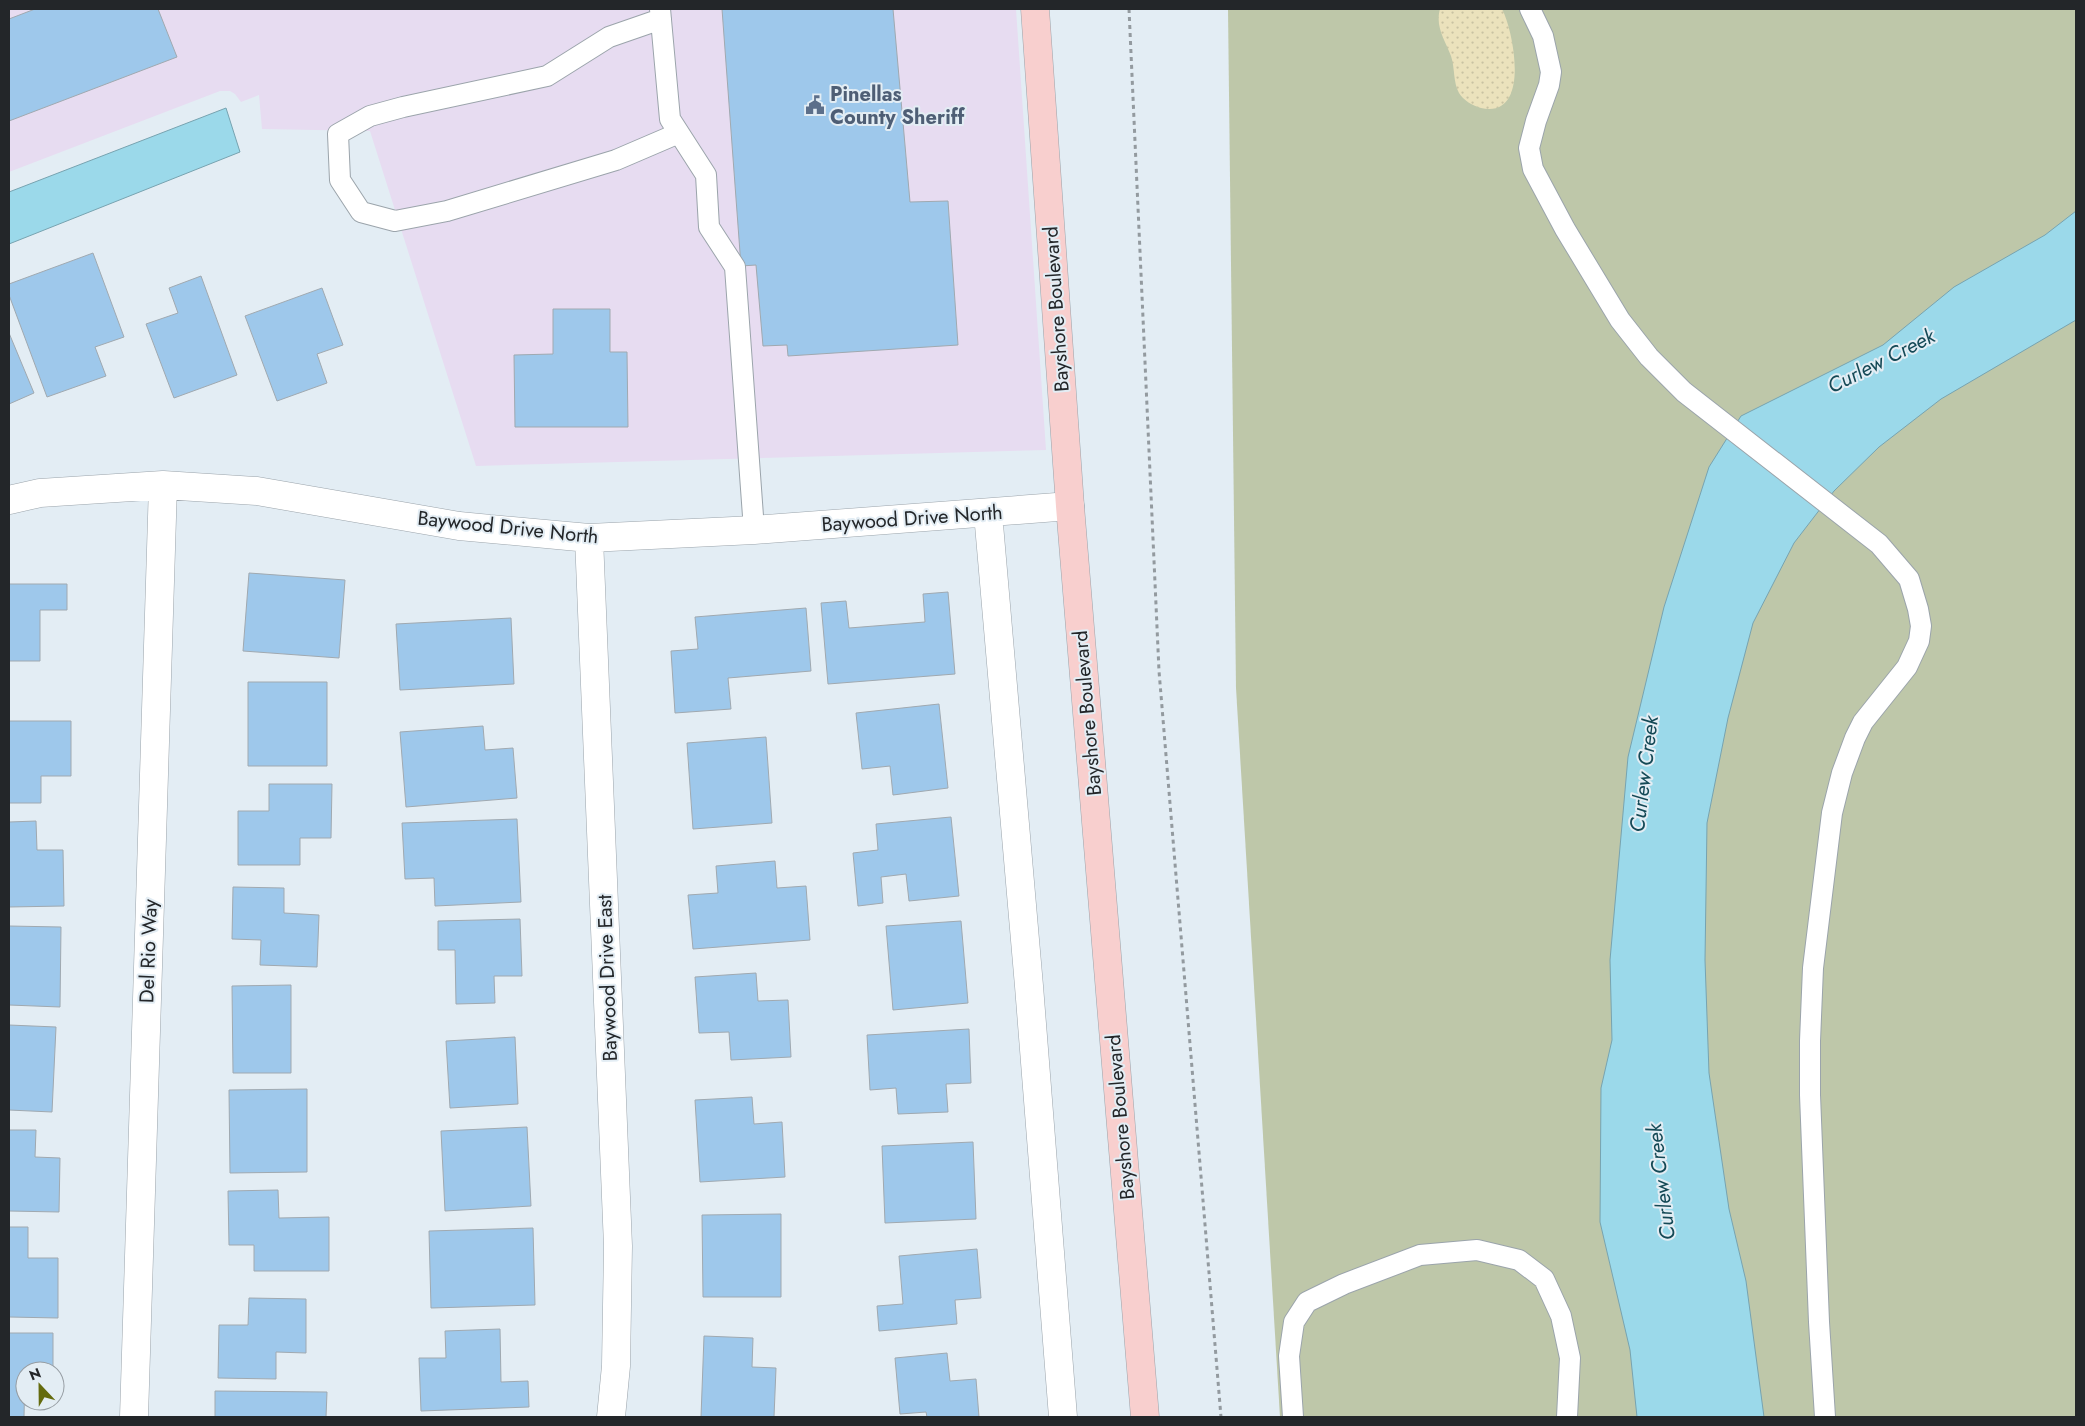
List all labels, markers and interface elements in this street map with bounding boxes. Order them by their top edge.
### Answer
place label: Pinellas County Sheriff [830,80,966,132]
public building icon: Pinellas County Sheriff [804,94,826,116]
street label: Bayshore Boulevard [1036,225,1077,393]
water label: Curlew Creek [1822,321,1941,401]
street label: Baywood Drive North [820,498,1004,539]
street label: Baywood Drive North [416,504,600,551]
street label: Bayshore Boulevard [1066,629,1109,797]
water label: Curlew Creek [1622,713,1666,834]
street label: Baywood Drive East [590,894,625,1062]
street label: Del Rio Way [132,898,165,1003]
street label: Bayshore Boulevard [1099,1033,1142,1201]
water label: Curlew Creek [1639,1121,1683,1242]
north arrow [15,1361,65,1411]
text: N [26,1363,44,1385]

